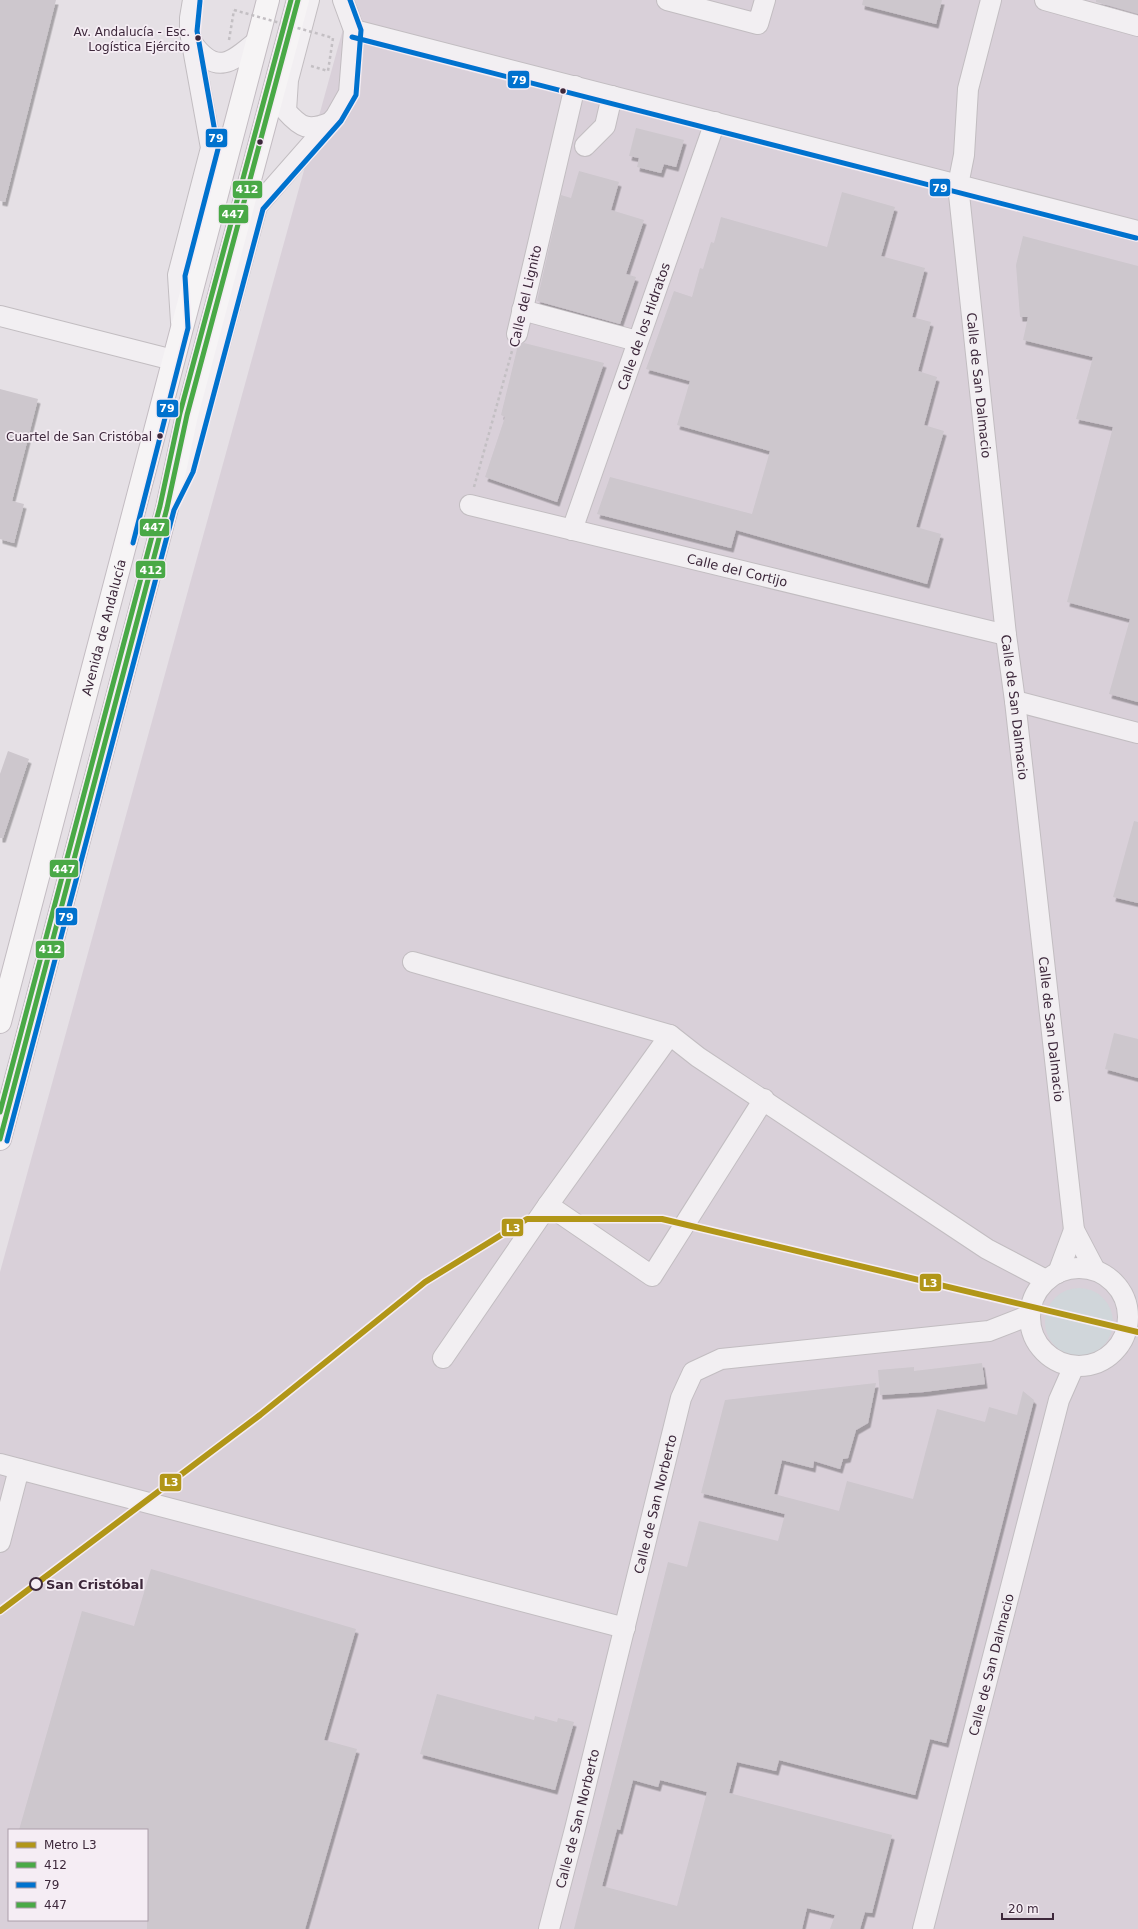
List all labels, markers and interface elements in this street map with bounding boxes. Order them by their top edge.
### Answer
place label: Av. Andalucía - Esc. Logística Ejército [73,25,190,54]
marker: Av. Andalucía - Esc. Logística Ejército [193,33,203,43]
line badge: 79 [507,70,530,89]
text: 79 [511,74,527,87]
unlabelled marker [558,86,568,96]
line badge: 79 [205,128,228,148]
text: 79 [208,132,224,145]
unlabelled marker [255,137,265,147]
line badge: 79 [929,178,951,197]
line badge: 412 [232,180,263,199]
text: 79 [932,182,948,195]
text: 412 [236,183,258,196]
line badge: 447 [218,204,249,224]
text: 447 [222,208,244,221]
street label: Calle del Lignito [506,244,545,349]
street label: Calle de los Hidratos [615,260,673,392]
street label: Calle de San Dalmacio [964,312,994,459]
line badge: 79 [156,399,179,418]
text: 79 [159,402,175,415]
place label: Cuartel de San Cristóbal [6,430,152,444]
marker: Cuartel de San Cristóbal [155,431,165,441]
line badge: 447 [139,518,170,537]
text: 447 [143,521,165,534]
street label: Calle del Cortijo [685,551,789,590]
street label: Avenida de Andalucía [79,558,129,697]
line badge: 412 [135,560,166,579]
text: 412 [140,564,162,577]
street label: Calle de San Dalmacio [998,634,1031,781]
line badge: 447 [49,859,79,878]
text: 447 [53,863,75,876]
line badge: 79 [55,907,78,926]
text: 79 [58,911,74,924]
line badge: 412 [35,940,65,959]
text: 412 [39,943,61,956]
street label: Calle de San Dalmacio [1036,956,1067,1103]
line badge: L3 [501,1218,524,1237]
text: L3 [506,1222,520,1235]
line badge: L3 [919,1273,942,1292]
text: L3 [923,1277,937,1290]
street label: Calle de San Norberto [631,1433,680,1575]
line badge: L3 [159,1473,182,1492]
text: L3 [164,1476,178,1489]
marker: San Cristóbal [29,1577,43,1591]
place label: San Cristóbal [46,1577,144,1592]
street label: Calle de San Dalmacio [966,1592,1017,1738]
street label: Calle de San Norberto [553,1747,602,1890]
legend [8,1829,148,1921]
text: Metro L3 [44,1838,97,1852]
text: 412 [44,1858,67,1872]
text: 79 [44,1878,59,1892]
scale bar [1002,1895,1053,1921]
text: 447 [44,1898,67,1912]
text: 20 m [1008,1902,1039,1916]

